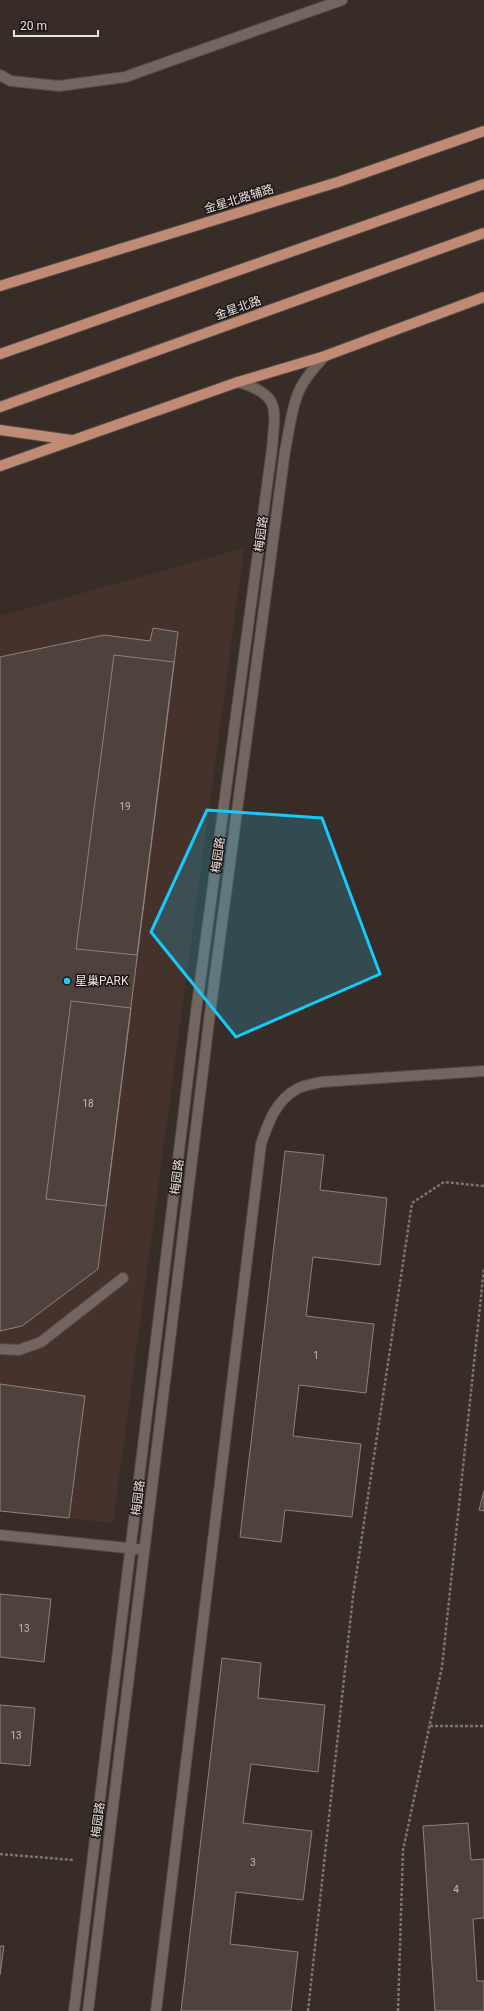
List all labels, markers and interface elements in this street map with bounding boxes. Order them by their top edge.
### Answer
scale bar [14,12,98,38]
text: 20 m [20,19,47,33]
street label: 金星北路辅路 [203,182,275,216]
street label: 金星北路 [213,293,263,323]
street label: 梅园路 [252,515,270,553]
house number: 19 [119,801,131,812]
street label: 梅园路 [209,836,227,874]
place label: 星巢PARK [75,974,129,988]
marker: 星巢PARK [62,976,72,986]
house number: 18 [82,1098,94,1109]
street label: 梅园路 [168,1158,186,1196]
house number: 1 [313,1350,319,1361]
street label: 梅园路 [129,1479,147,1517]
house number: 13 [18,1623,30,1634]
house number: 13 [10,1730,22,1741]
street label: 梅园路 [89,1801,107,1839]
house number: 3 [250,1857,256,1868]
house number: 4 [453,1884,459,1895]

